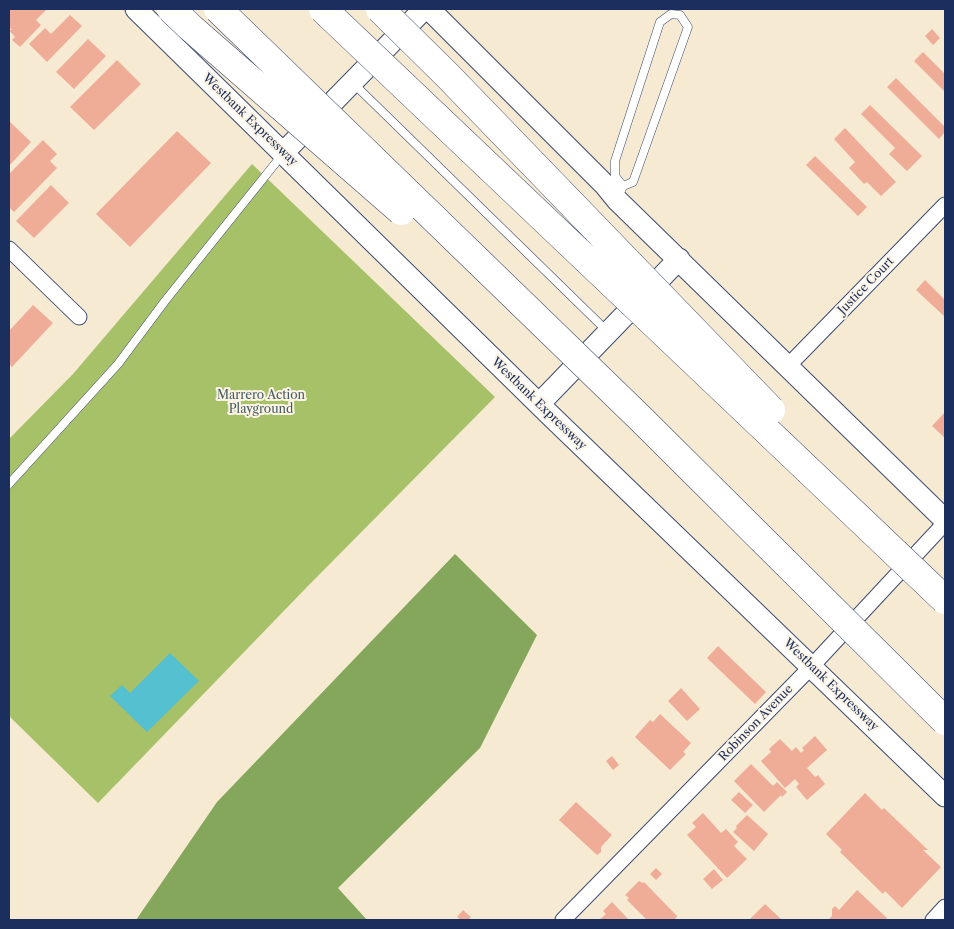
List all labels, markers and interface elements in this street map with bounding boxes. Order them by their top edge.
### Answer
street label: Westbank Expressway [200,71,300,169]
street label: Justice Court [835,254,897,318]
street label: Westbank Expressway [489,355,589,453]
park label: Marrero Action Playground [217,389,305,417]
street label: Westbank Expressway [781,636,881,734]
street label: Robinson Avenue [716,682,796,764]

